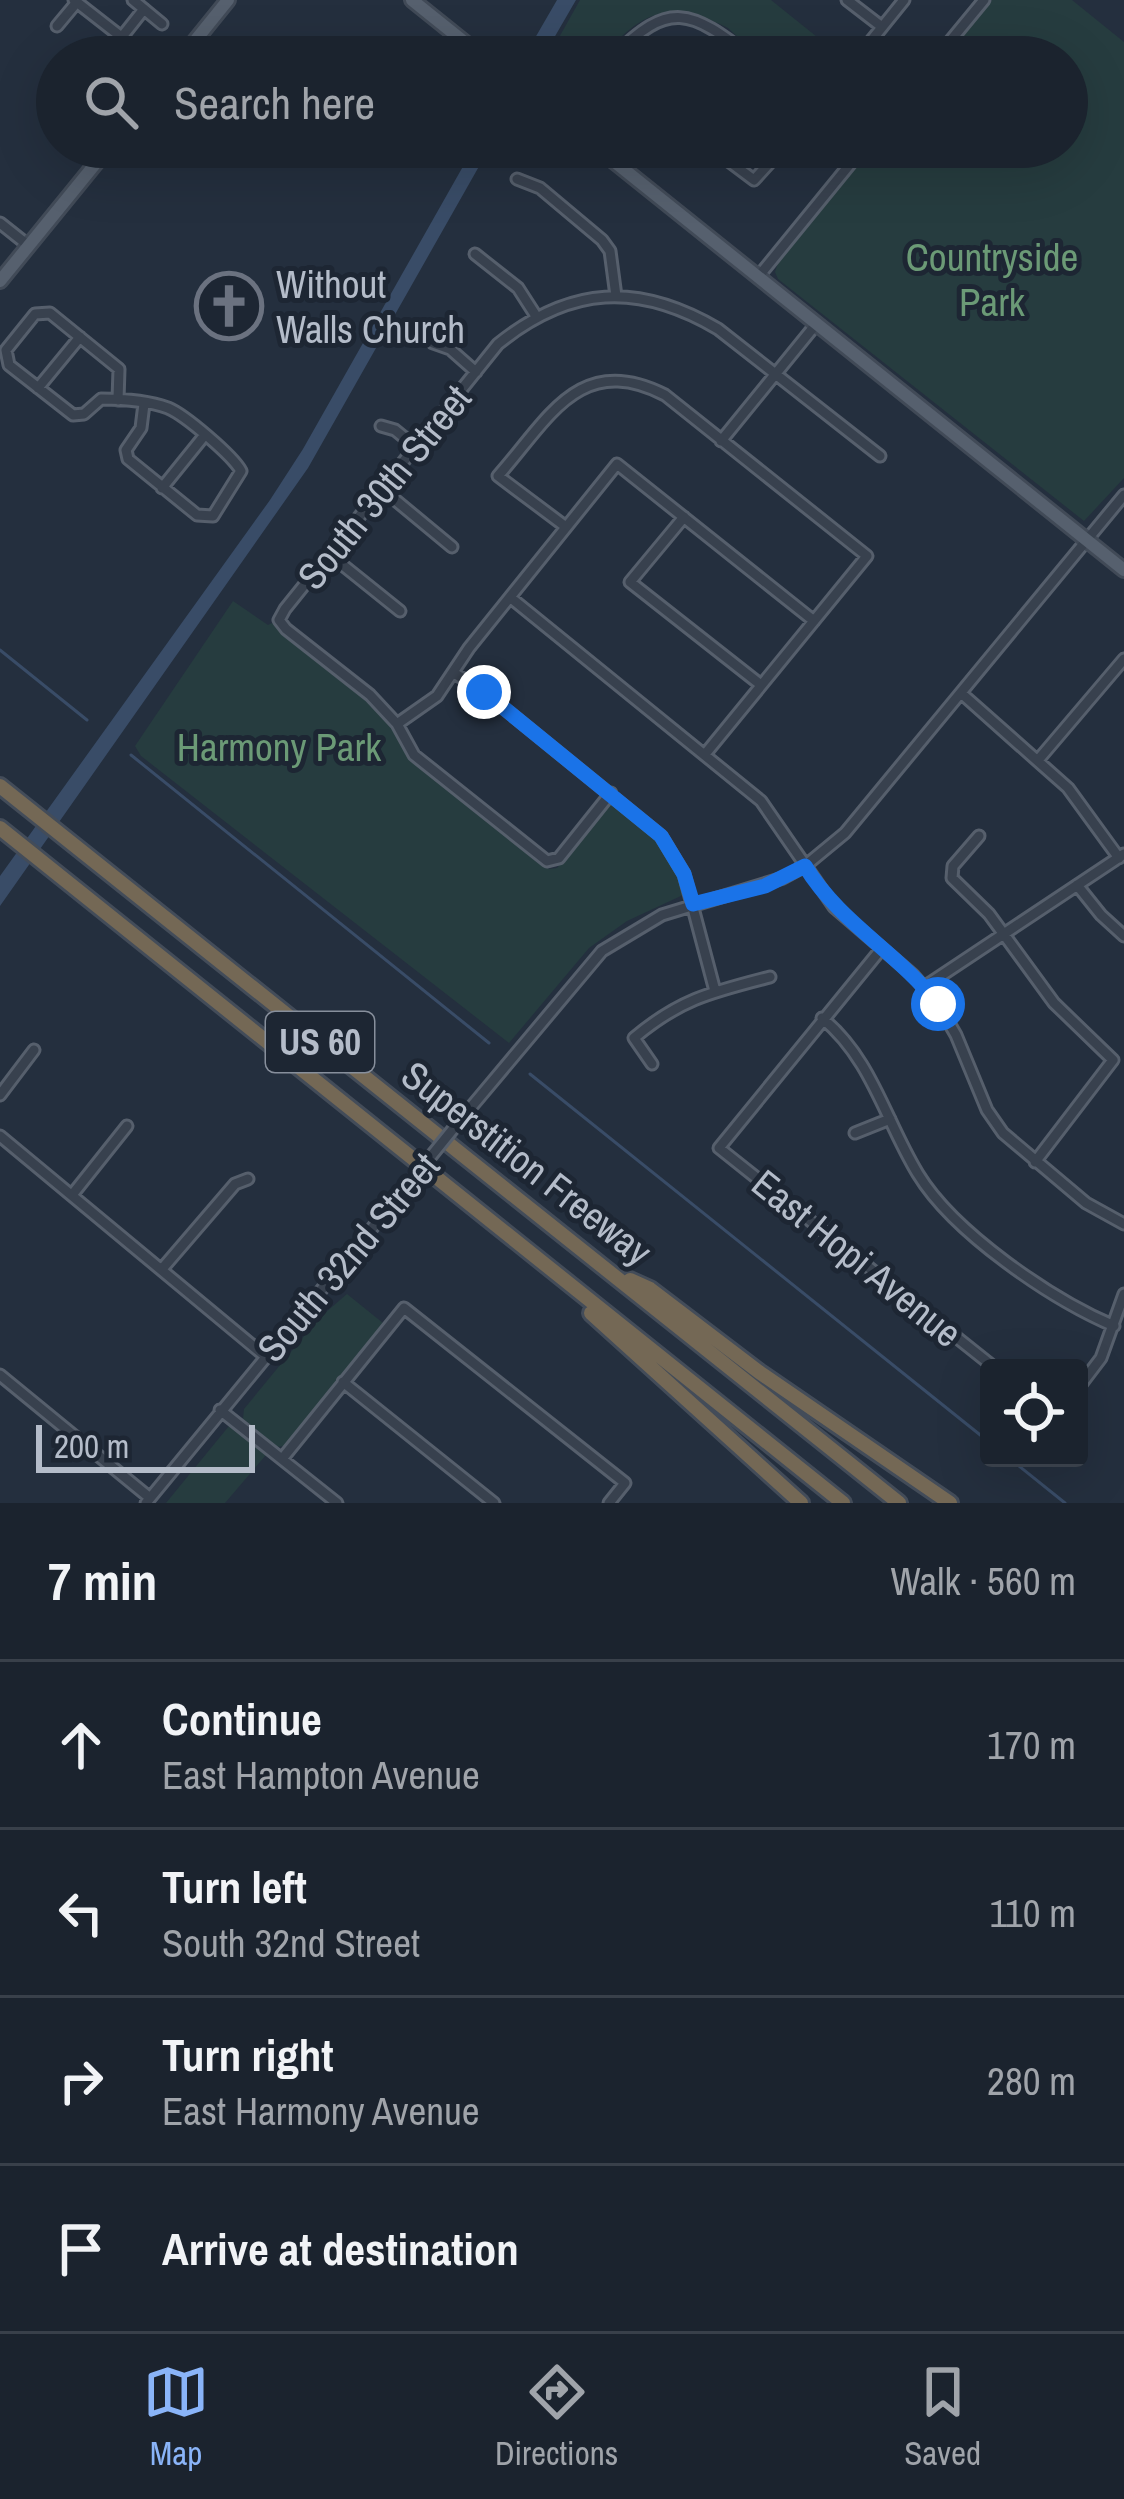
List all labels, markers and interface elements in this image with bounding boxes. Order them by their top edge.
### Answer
search box [36,36,1088,168]
icon: search [78,69,144,135]
text: Search here [174,72,375,133]
park label: Countryside Park [906,231,1078,328]
place label: Without Walls Church [276,258,465,355]
church icon: Without Walls Church [194,271,264,341]
street label: South 30th Street [285,374,483,600]
route end [457,665,511,719]
park label: Harmony Park [177,721,382,773]
route start [911,977,965,1031]
road number: US 60 [266,1012,374,1072]
street label: Superstition Freeway [391,1049,663,1277]
street label: South 32nd Street [245,1141,451,1372]
street label: East Hopi Avenue [741,1157,973,1359]
map controls [980,1359,1088,1467]
button: locate [980,1359,1088,1467]
scale bar [36,1419,255,1472]
text: 200 m [54,1424,129,1468]
text: 7 min [48,1547,157,1616]
text: Walk · 560 m [891,1555,1076,1607]
text: Continue [162,1688,322,1749]
icon: ahead [48,1712,114,1778]
text: 170 m [987,1719,1076,1771]
text: East Hampton Avenue [162,1749,480,1801]
text: Turn left [162,1856,307,1917]
icon: left [48,1880,114,1946]
text: 110 m [989,1887,1076,1939]
text: South 32nd Street [162,1917,420,1969]
text: Turn right [162,2024,334,2085]
icon: right [48,2048,114,2114]
text: 280 m [987,2055,1076,2107]
text: East Harmony Avenue [162,2085,480,2137]
icon: arrive [48,2216,114,2282]
text: Arrive at destination [162,2218,519,2279]
tab: Map [143,2359,209,2475]
tab: Directions [495,2359,618,2475]
tab: Saved [904,2359,981,2475]

